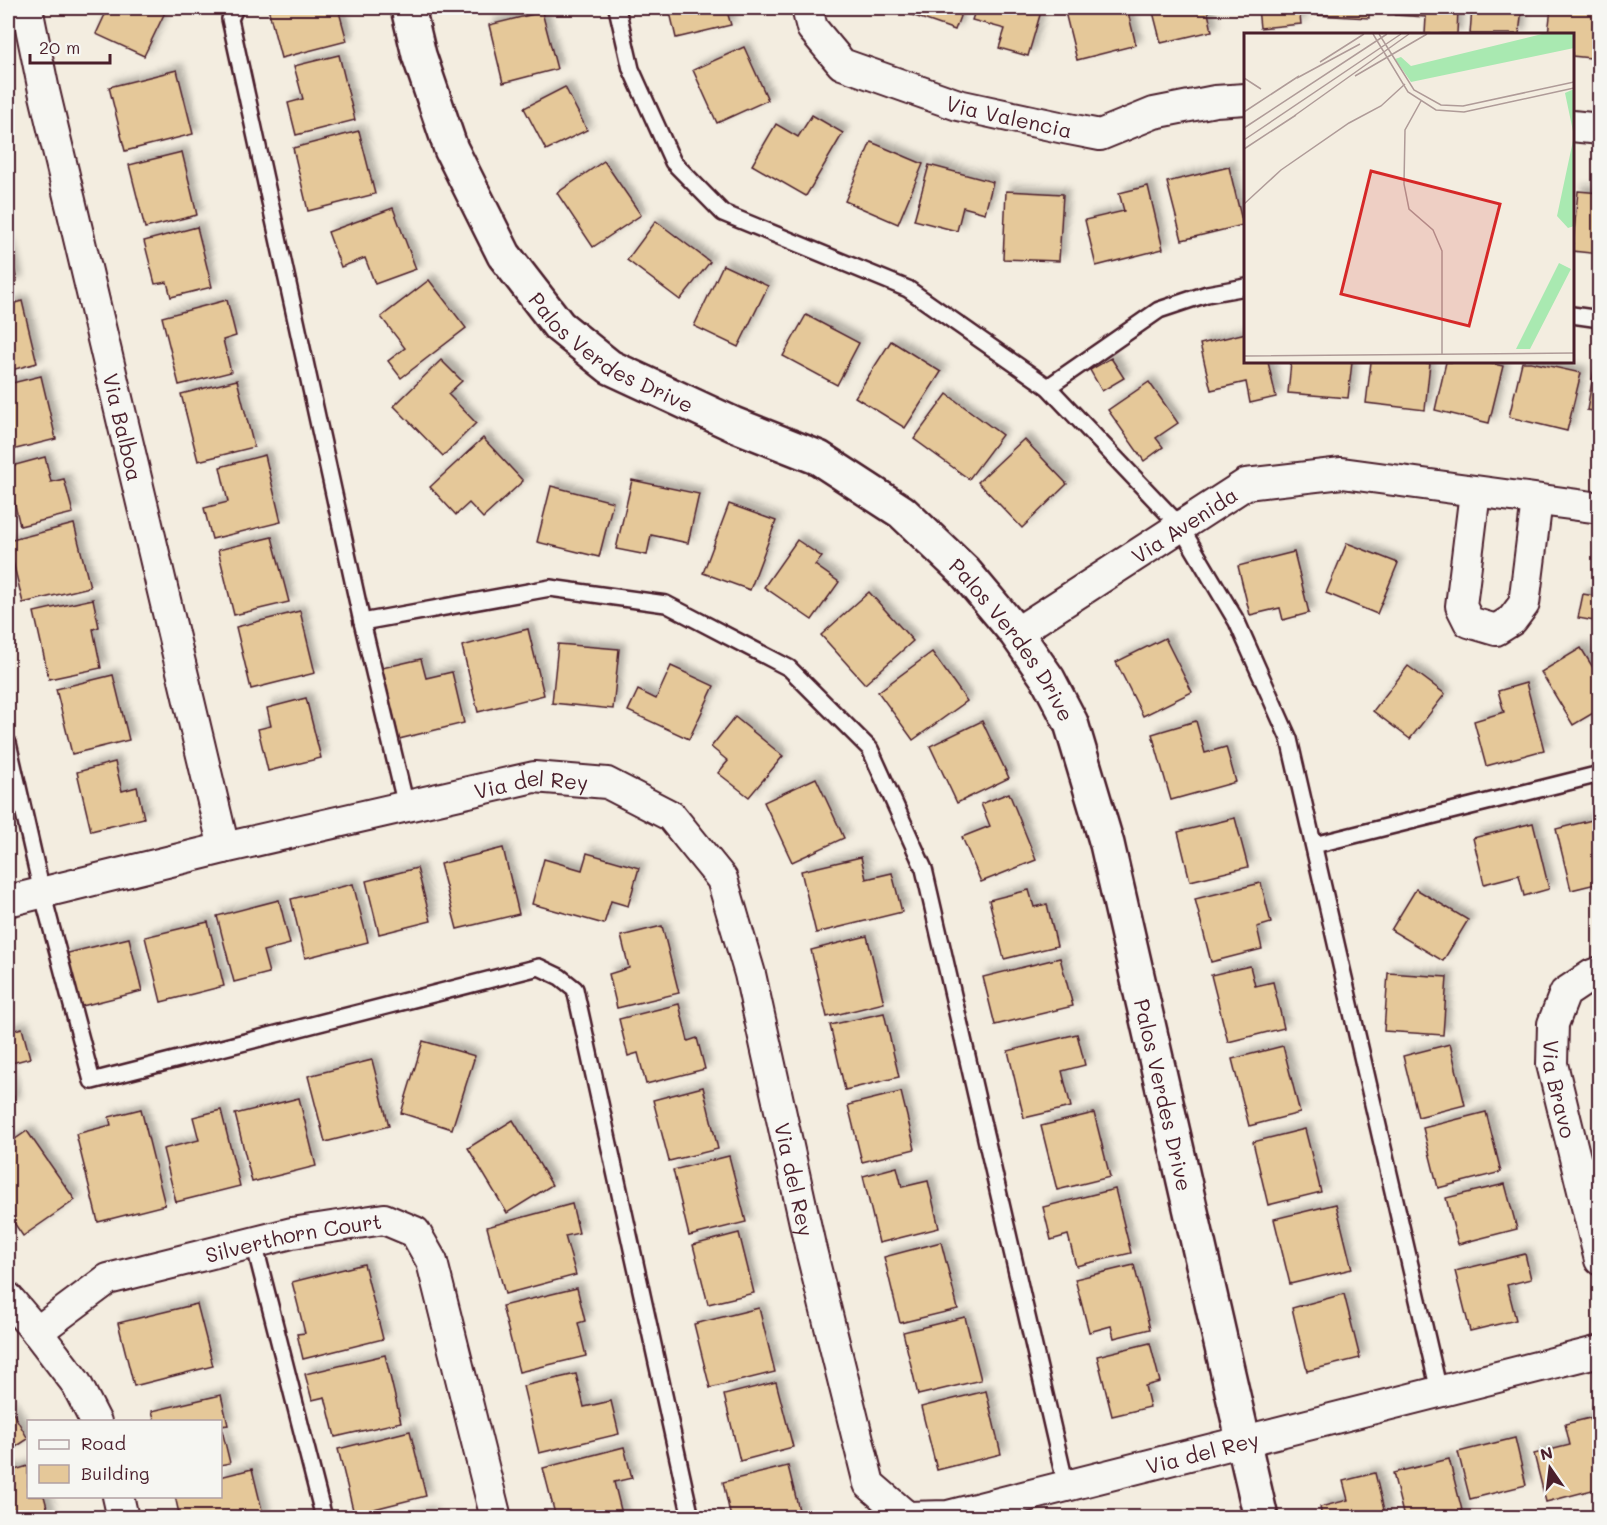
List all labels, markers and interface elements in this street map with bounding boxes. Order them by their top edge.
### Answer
scale bar [30,27,110,65]
inset map [1244,33,1574,363]
text: 20 m [39,35,80,59]
street label: Via Valencia [943,88,1075,143]
street label: Palos Verdes Drive [524,286,698,417]
street label: Via Balboa [98,370,150,484]
street label: Via Avenida [1126,480,1242,568]
street label: Palos Verdes Drive [944,551,1081,725]
street label: Via del Rey [471,763,589,804]
street label: Palos Verdes Drive [1129,996,1199,1194]
street label: Via Bravo [1538,1039,1583,1141]
street label: Via del Rey [770,1120,821,1239]
street label: Silverthorn Court [202,1206,383,1268]
legend [27,1420,222,1498]
street label: Via del Rey [1143,1424,1261,1479]
text: Road [81,1431,126,1455]
north arrow [1520,1438,1580,1498]
text: N [1538,1441,1555,1465]
text: Building [81,1461,149,1485]

